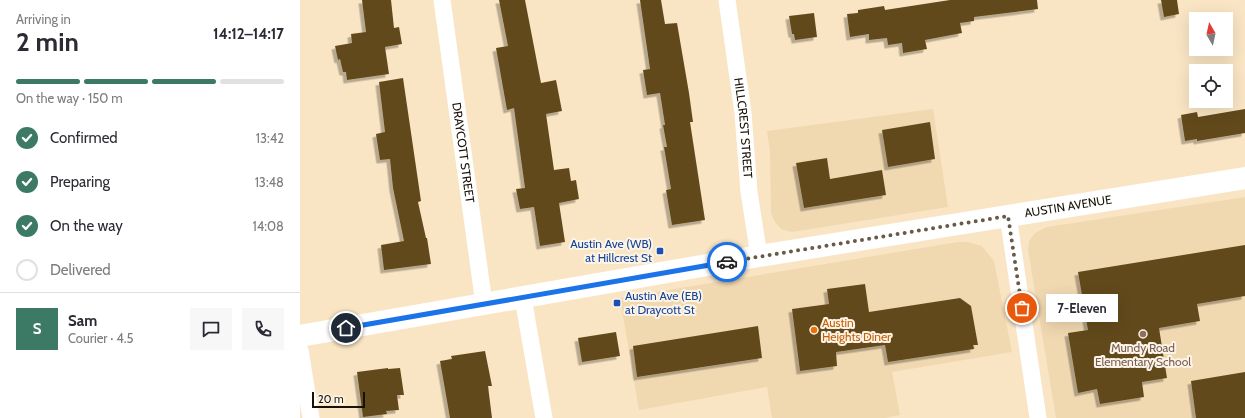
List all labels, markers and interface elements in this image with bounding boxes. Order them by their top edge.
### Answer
text: Arriving in [16,11,71,27]
north arrow [1189,12,1233,56]
map controls [1189,12,1233,108]
text: 14:12–14:17 [213,25,284,43]
text: 2 min [16,26,79,58]
button: locate [1189,64,1233,108]
street label: HILLCREST STREET [731,77,756,179]
text: On the way · 150 m [16,90,123,106]
street label: DRAYCOTT STREET [449,101,478,204]
icon: check [16,127,38,149]
text: Confirmed [50,129,118,147]
text: 13:42 [256,130,284,146]
icon: check [16,171,38,193]
text: Preparing [50,173,110,191]
text: 13:48 [255,174,284,190]
street label: AUSTIN AVENUE [1023,191,1113,220]
icon: check [16,215,38,237]
text: On the way [50,217,123,235]
text: 14:08 [253,218,284,234]
place label: Austin Ave (WB) at Hillcrest St [570,236,652,265]
courier [707,242,747,282]
marker: Austin Ave (WB) at Hillcrest St [655,246,665,256]
icon: car [716,251,738,273]
text: Delivered [50,261,111,279]
place label: Austin Ave (EB) at Draycott St [625,288,702,317]
pin [1005,291,1039,325]
callout: 7-Eleven [1046,294,1118,322]
icon: bag [1011,297,1033,319]
marker: Austin Ave (EB) at Draycott St [612,298,622,308]
text: 7-Eleven [1057,300,1107,316]
button: chat [190,308,232,350]
button: phone [242,308,284,350]
pin [329,311,363,345]
text: Sam [68,312,97,330]
place label: Austin Heights Diner [822,315,891,344]
icon: home [335,317,357,339]
text: S [33,320,41,338]
marker: Austin Heights Diner [809,325,819,335]
marker: Mundy Road Elementary School [1138,329,1148,339]
text: Courier · 4.5 [68,330,133,346]
place label: Mundy Road Elementary School [1095,340,1191,369]
scale bar [312,390,365,409]
text: 20 m [318,392,344,406]

